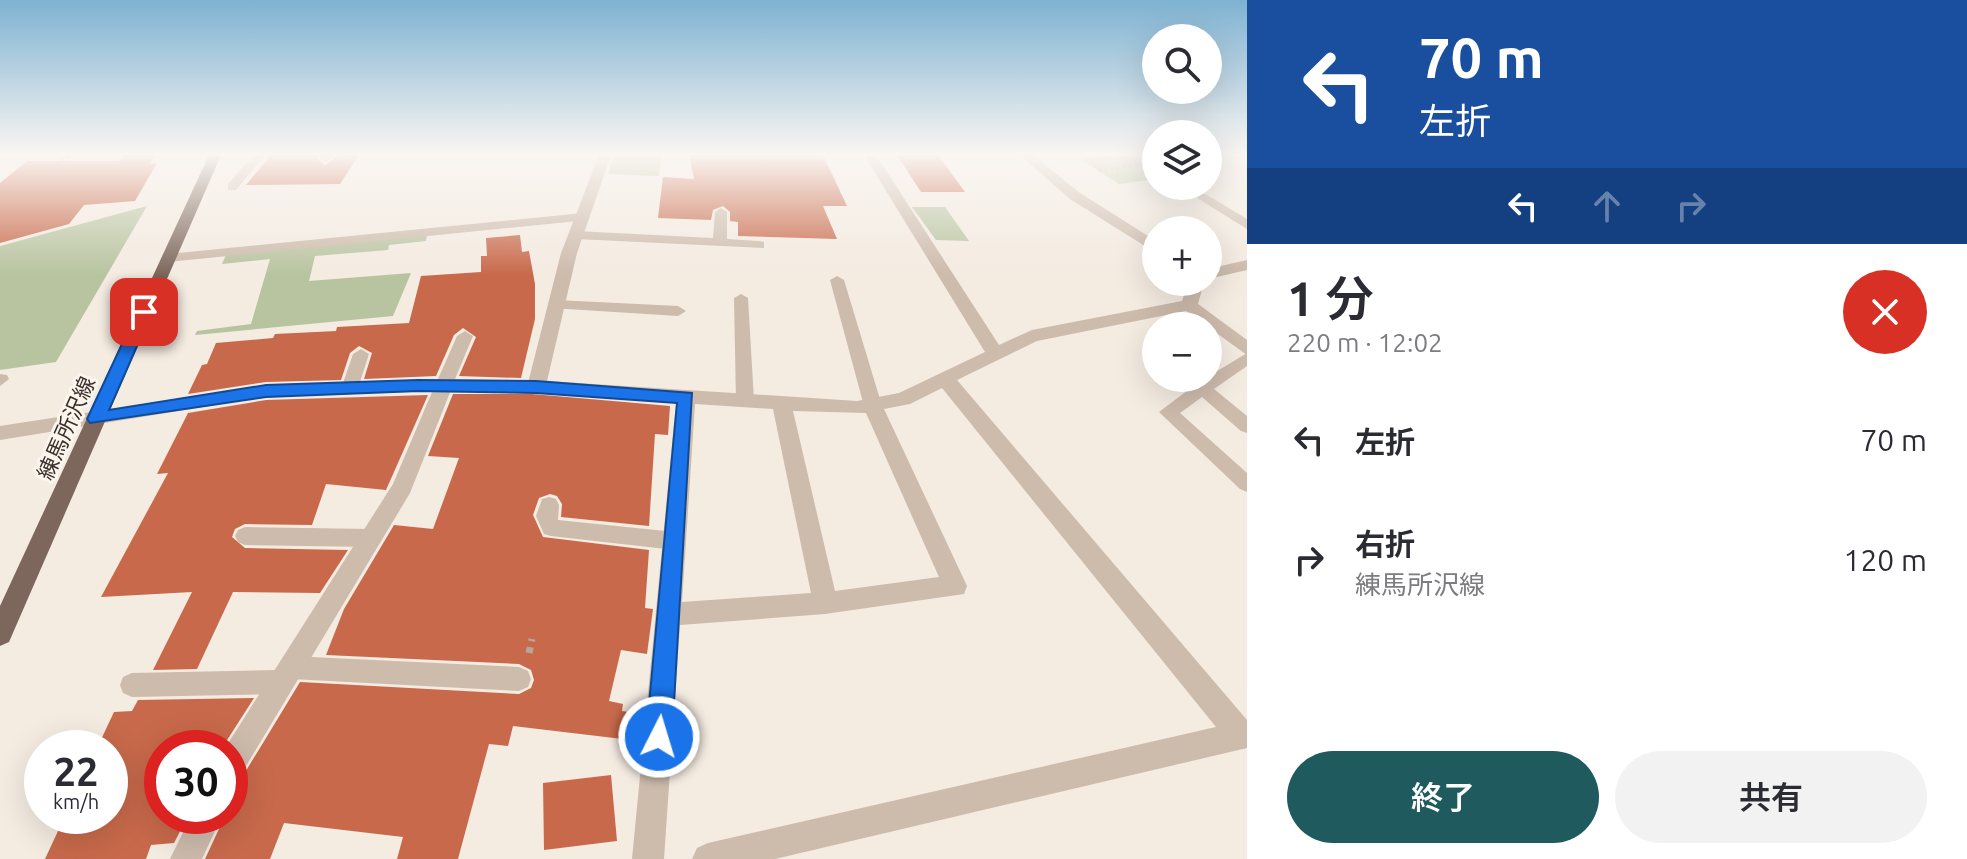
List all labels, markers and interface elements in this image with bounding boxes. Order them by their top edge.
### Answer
map controls [1142,24,1222,392]
button: search [1142,24,1222,104]
text: 70 m [1419,26,1544,89]
icon: left [1287,32,1391,136]
text: 左折 [1419,100,1491,141]
button: layers [1142,120,1222,200]
icon: left [1501,184,1545,228]
icon: ahead [1585,184,1629,228]
icon: right [1669,184,1713,228]
button: + [1142,216,1222,296]
button: close [1843,270,1927,354]
text: 1 分 [1287,271,1373,325]
pin [110,278,178,346]
icon: arrive [122,290,166,334]
button: − [1142,312,1222,392]
text: 220 m · 12:02 [1287,328,1443,357]
street label: 練馬所沢線 [32,372,99,483]
icon: left [1287,418,1331,462]
text: 70 m [1860,423,1927,457]
text: 左折 [1355,425,1415,459]
text: 右折 [1355,527,1415,561]
icon: right [1287,538,1331,582]
text: 120 m [1843,543,1927,577]
text: 練馬所沢線 [1355,570,1485,599]
position arrow [617,695,701,779]
speed limit sign: 30 [144,730,248,834]
text: 22 [53,749,99,794]
button: 終了 [1287,751,1599,843]
button: 共有 [1615,751,1927,843]
text: km/h [53,790,99,813]

